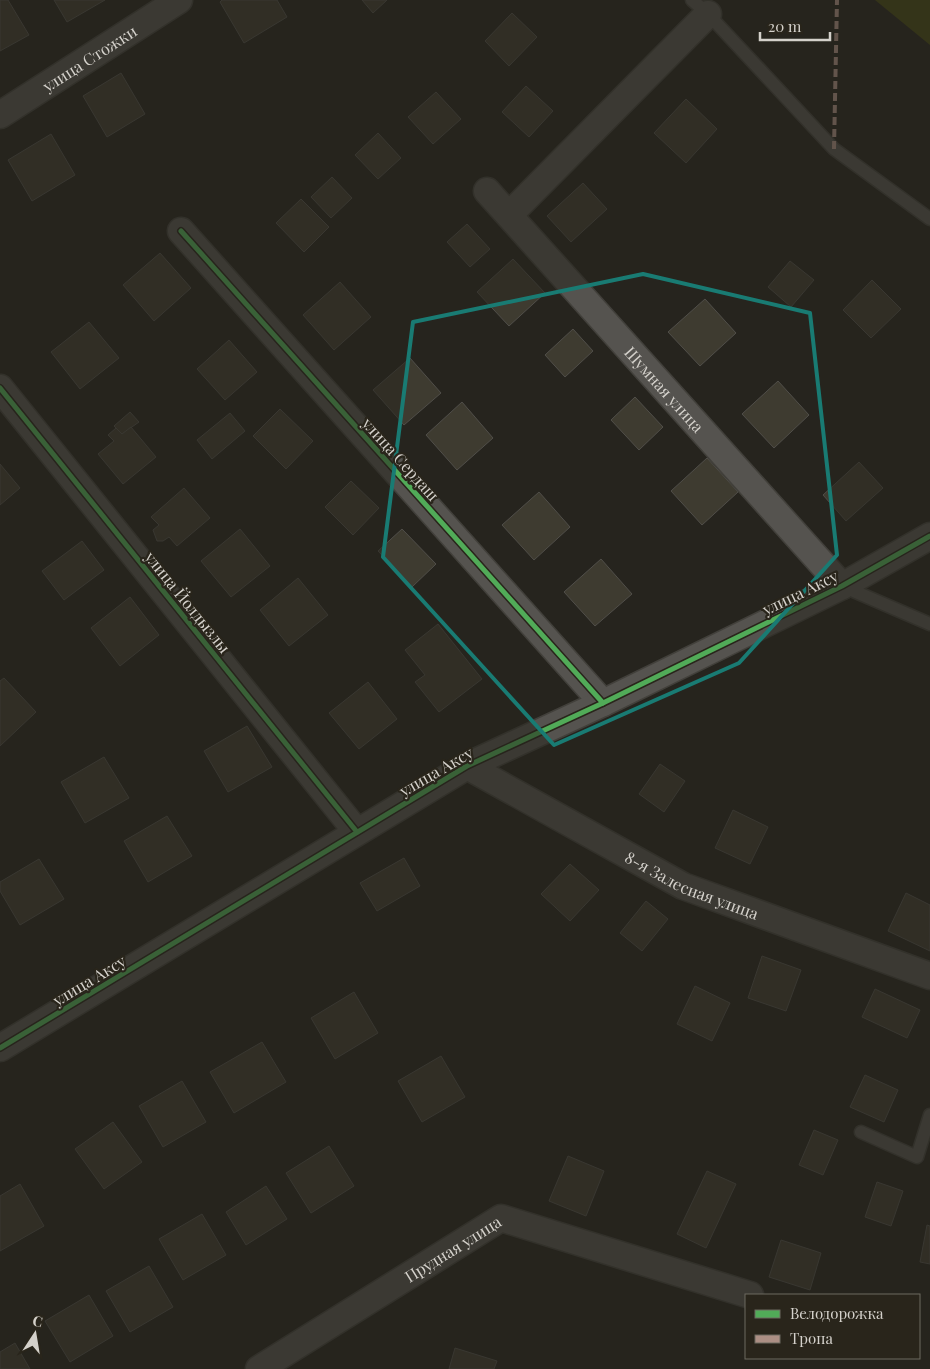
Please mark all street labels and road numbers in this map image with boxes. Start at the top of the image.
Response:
street label: улица Стожки [37,20,140,96]
street label: Шумная улица [621,341,709,436]
street label: улица Сердаш [357,412,444,505]
street label: улица Йолдызлы [140,546,235,657]
street label: улица Аксу [758,565,841,620]
street label: улица Аксу [394,741,477,801]
street label: 8-я Залесная улица [622,846,762,923]
street label: улица Аксу [48,950,130,1011]
street label: Прудная улица [400,1210,505,1286]

